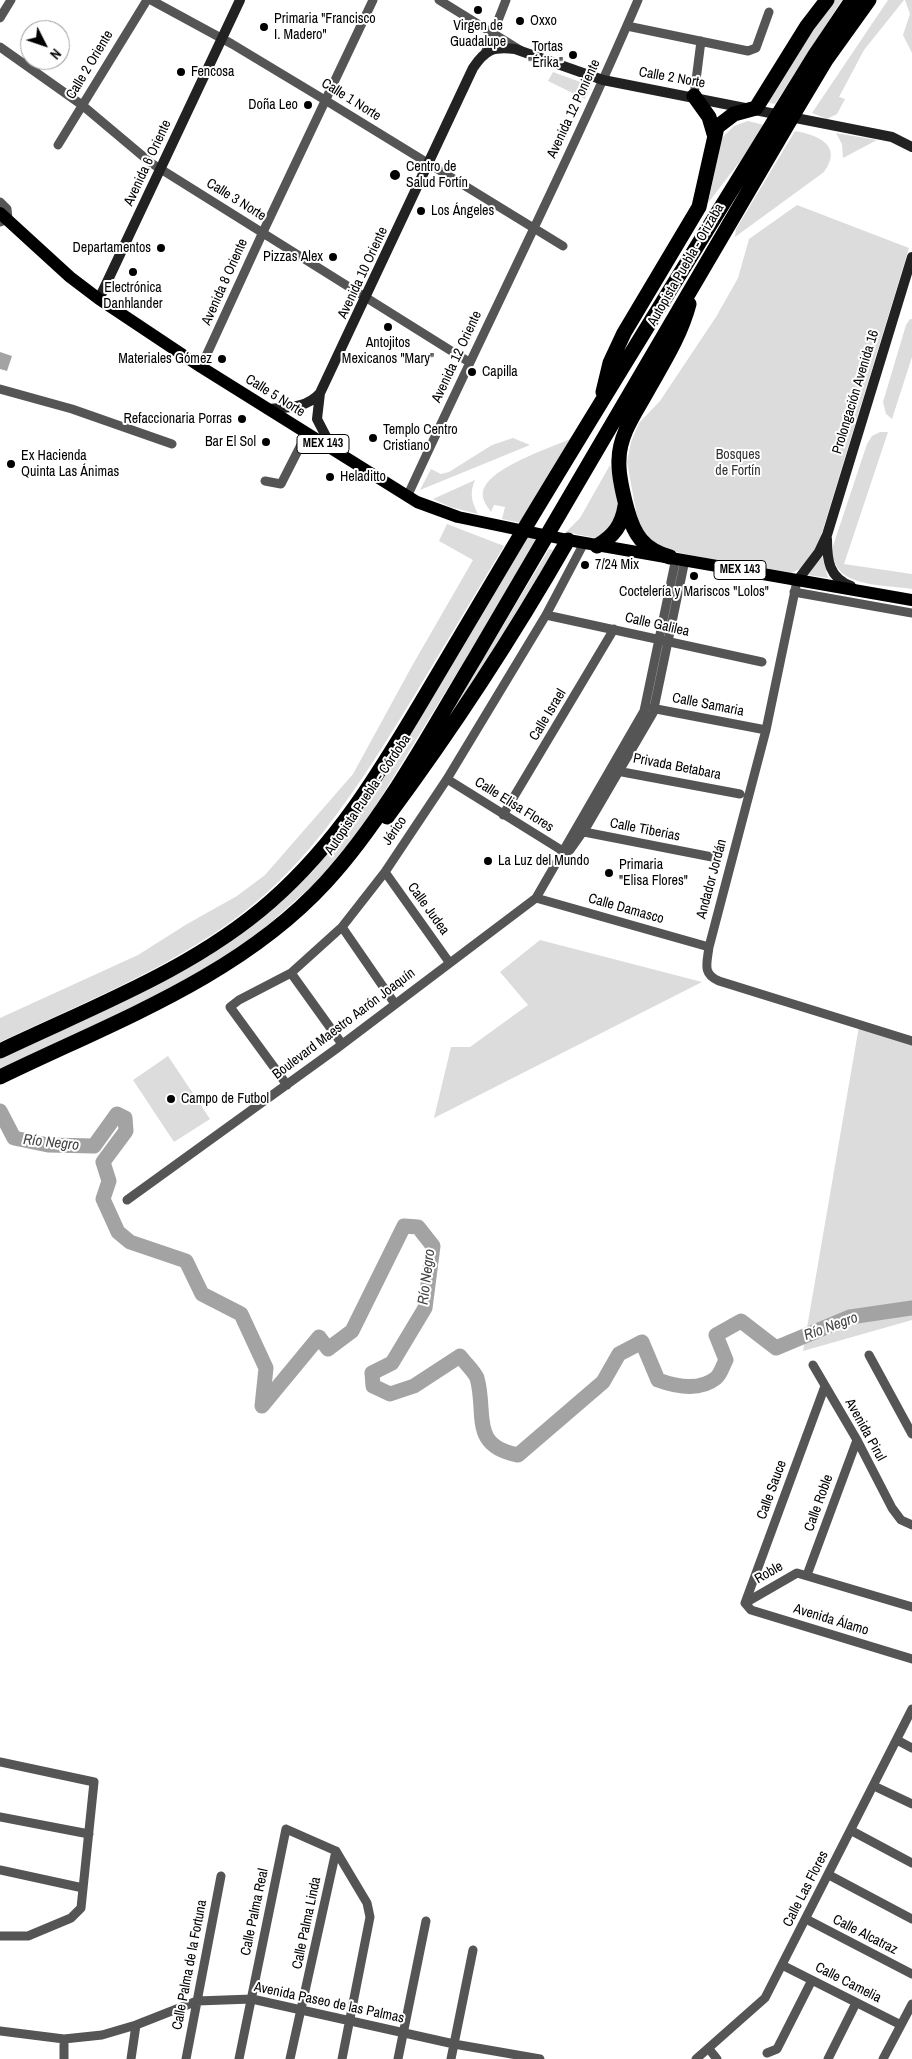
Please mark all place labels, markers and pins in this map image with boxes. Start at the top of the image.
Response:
marker: Virgen de Guadalupe [472,4,484,16]
place label: Primaria "Francisco I. Madero" [274,11,376,44]
place label: Oxxo [530,13,557,29]
marker: Oxxo [514,15,526,27]
place label: Virgen de Guadalupe [450,18,506,50]
marker: Primaria "Francisco I. Madero" [258,21,270,33]
place label: Tortas "Érika" [528,39,563,72]
marker: Tortas "Érika" [567,49,579,61]
place label: Fencosa [191,64,234,80]
marker: Fencosa [175,66,187,78]
place label: Doña Leo [248,97,298,113]
marker: Doña Leo [302,99,314,111]
place label: Centro de Salud Fortín [406,159,468,192]
marker: Centro de Salud Fortín [388,168,402,182]
place label: Los Ángeles [431,203,494,219]
marker: Los Ángeles [415,205,427,217]
place label: Departamentos [73,240,151,256]
marker: Departamentos [155,242,167,254]
place label: Pizzas Alex [263,249,323,265]
marker: Pizzas Alex [327,251,339,263]
marker: Electrónica Danhlander [127,266,139,278]
place label: Electrónica Danhlander [103,280,163,312]
marker: Antojitos Mexicanos "Mary" [382,321,394,333]
place label: Antojitos Mexicanos "Mary" [342,335,434,368]
place label: Materiales Gómez [118,351,212,367]
marker: Materiales Gómez [216,353,228,365]
place label: Capilla [482,364,518,380]
marker: Capilla [466,366,478,378]
place label: Refaccionaria Porras [124,411,232,427]
marker: Refaccionaria Porras [236,413,248,425]
place label: Templo Centro Cristiano [383,422,458,454]
marker: Templo Centro Cristiano [367,432,379,444]
place label: Bar El Sol [205,434,256,450]
marker: Bar El Sol [260,436,272,448]
place label: Ex Hacienda Quinta Las Ánimas [21,448,119,481]
marker: Ex Hacienda Quinta Las Ánimas [5,458,17,470]
place label: Heladitto [340,469,386,485]
marker: Heladitto [324,471,336,483]
place label: 7/24 Mix [595,557,639,573]
marker: 7/24 Mix [579,559,591,571]
marker: Coctelería y Mariscos "Lolos" [688,570,700,582]
place label: Coctelería y Mariscos "Lolos" [619,584,769,600]
place label: La Luz del Mundo [498,853,589,869]
marker: La Luz del Mundo [482,855,494,867]
place label: Primaria "Elisa Flores" [619,857,688,890]
marker: Primaria "Elisa Flores" [603,867,615,879]
place label: Campo de Futbol [181,1091,269,1107]
marker: Campo de Futbol [165,1093,177,1105]

